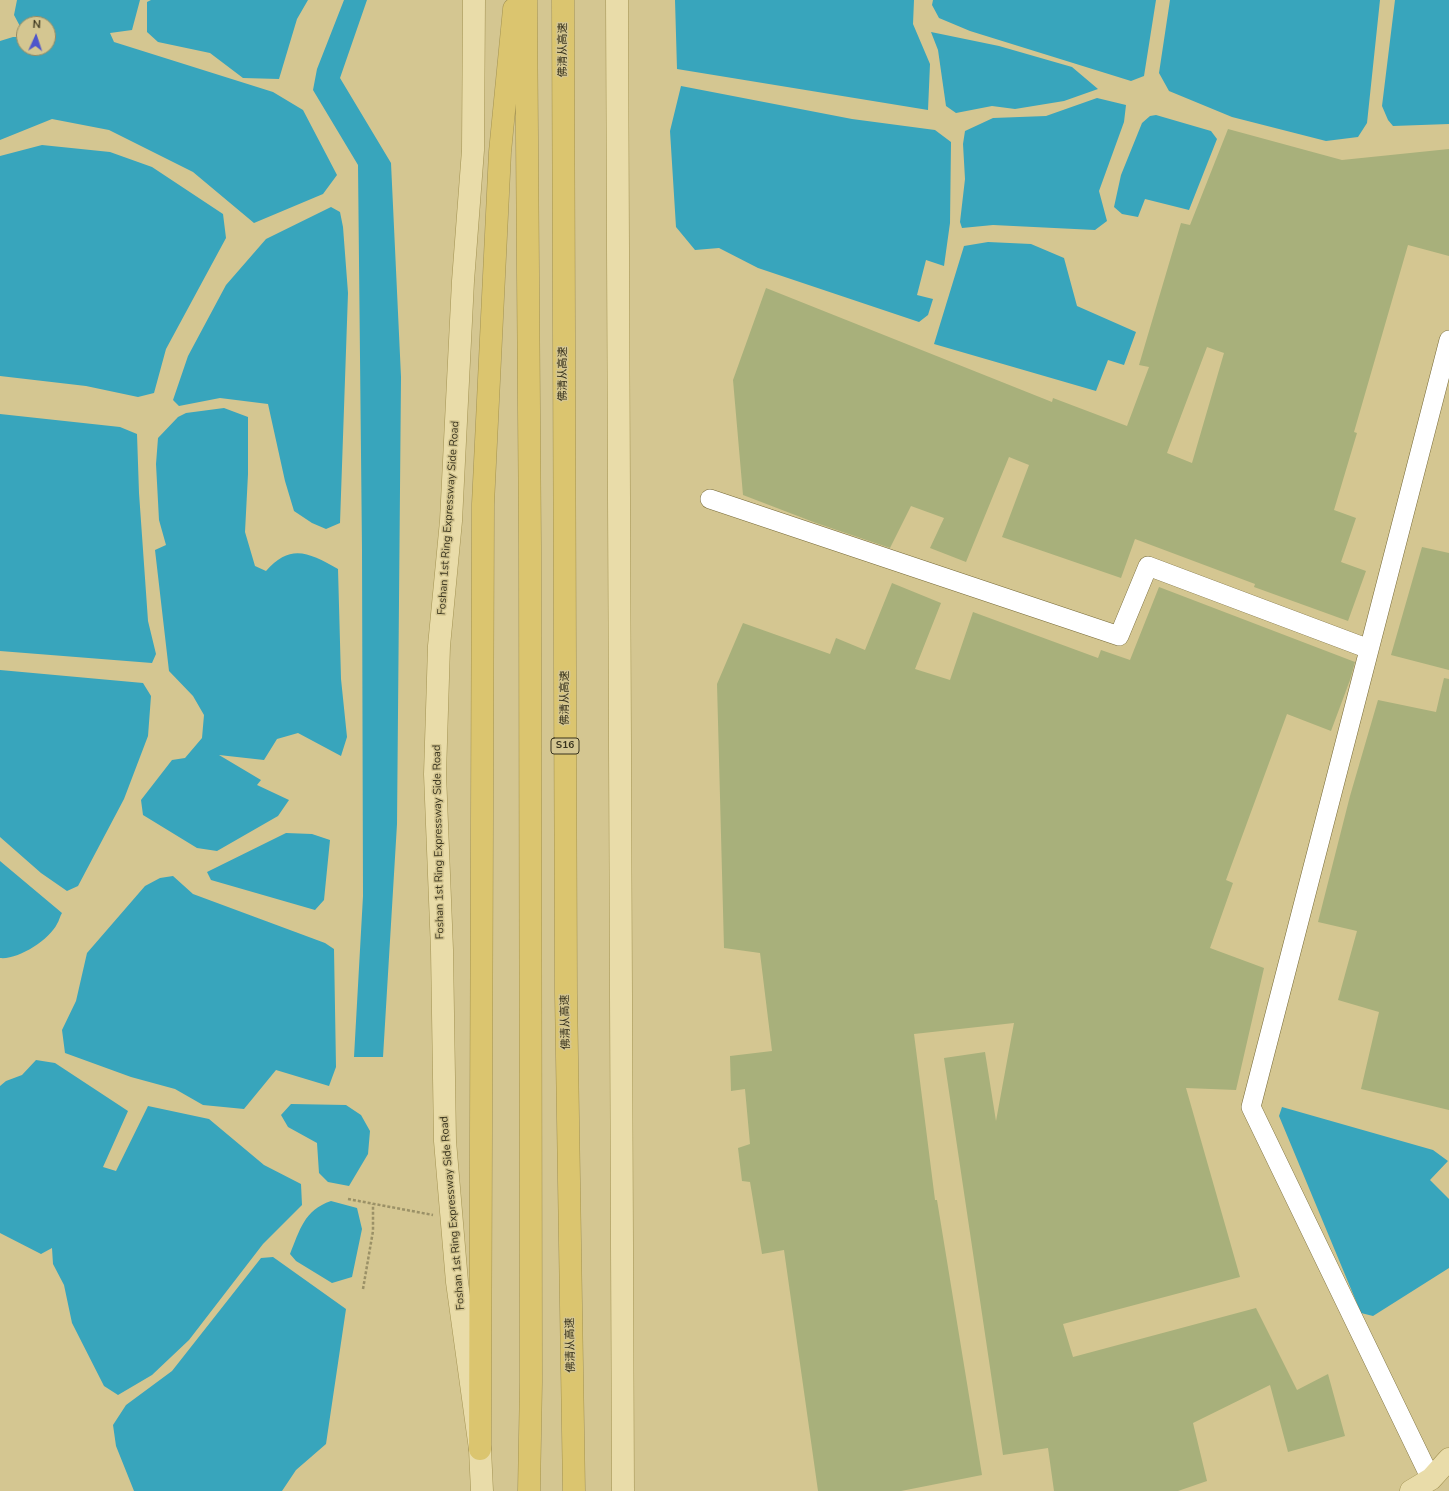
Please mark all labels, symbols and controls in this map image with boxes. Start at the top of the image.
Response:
north arrow [16,16,56,56]
text: N [32,17,41,32]
street label: 佛清从高速 [556,23,570,77]
street label: 佛清从高速 [556,347,570,401]
street label: Foshan 1st Ring Expressway Side Road [436,421,462,615]
street label: 佛清从高速 [558,671,572,725]
road number: S16 [551,738,579,754]
street label: Foshan 1st Ring Expressway Side Road [431,745,447,939]
street label: 佛清从高速 [559,994,573,1050]
street label: Foshan 1st Ring Expressway Side Road [438,1116,468,1310]
street label: 佛清从高速 [564,1317,578,1373]

